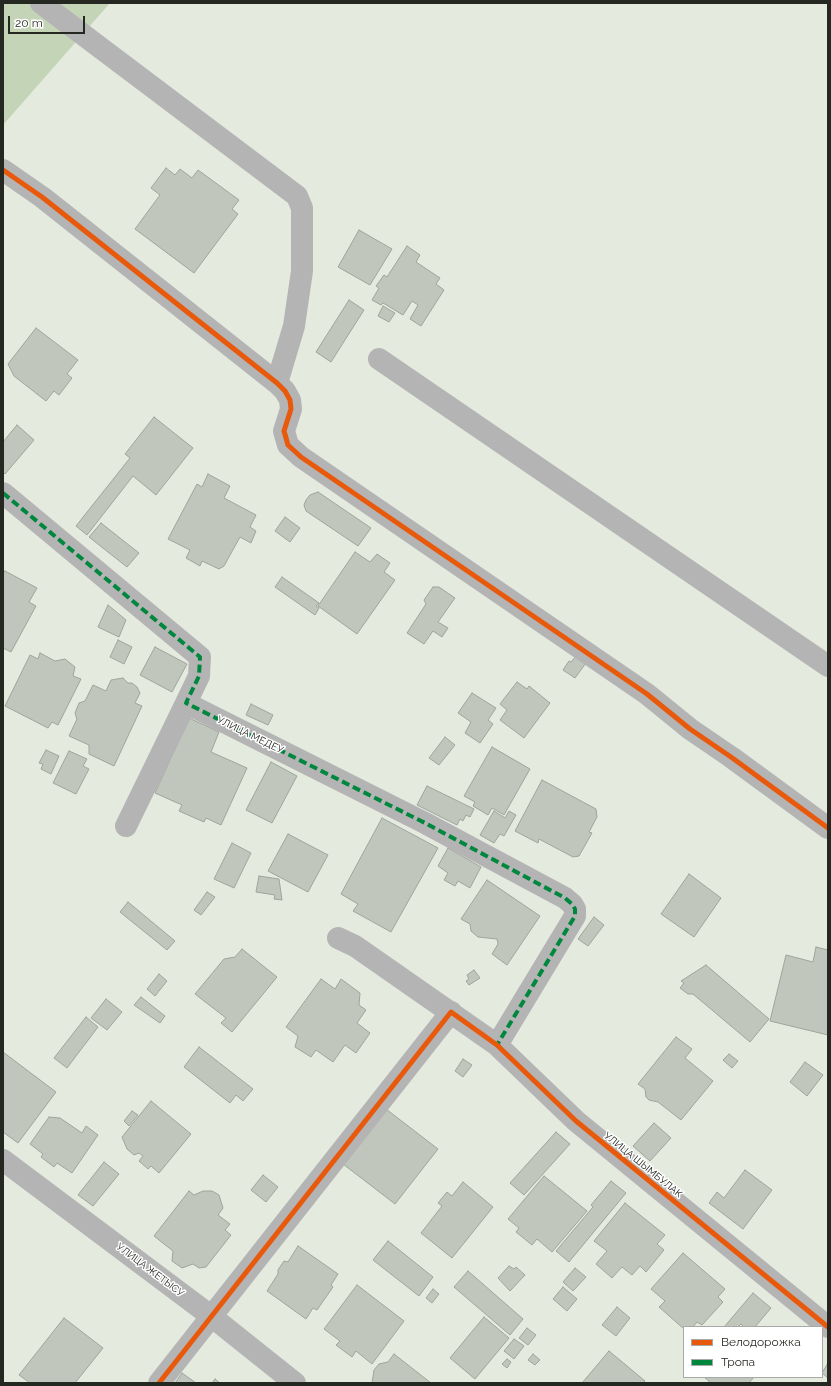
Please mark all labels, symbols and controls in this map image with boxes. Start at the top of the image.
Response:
scale bar [10,8,87,34]
text: 20 m [15,16,43,30]
street label: УЛИЦА МЕДЕУ [215,714,285,756]
street label: УЛИЦА ШЫМБУЛАК [601,1130,685,1200]
street label: УЛИЦА ЖЕТЫСУ [114,1241,186,1299]
legend [683,1326,823,1378]
text: Велодорожка [721,1335,801,1349]
text: Тропа [721,1355,755,1369]

